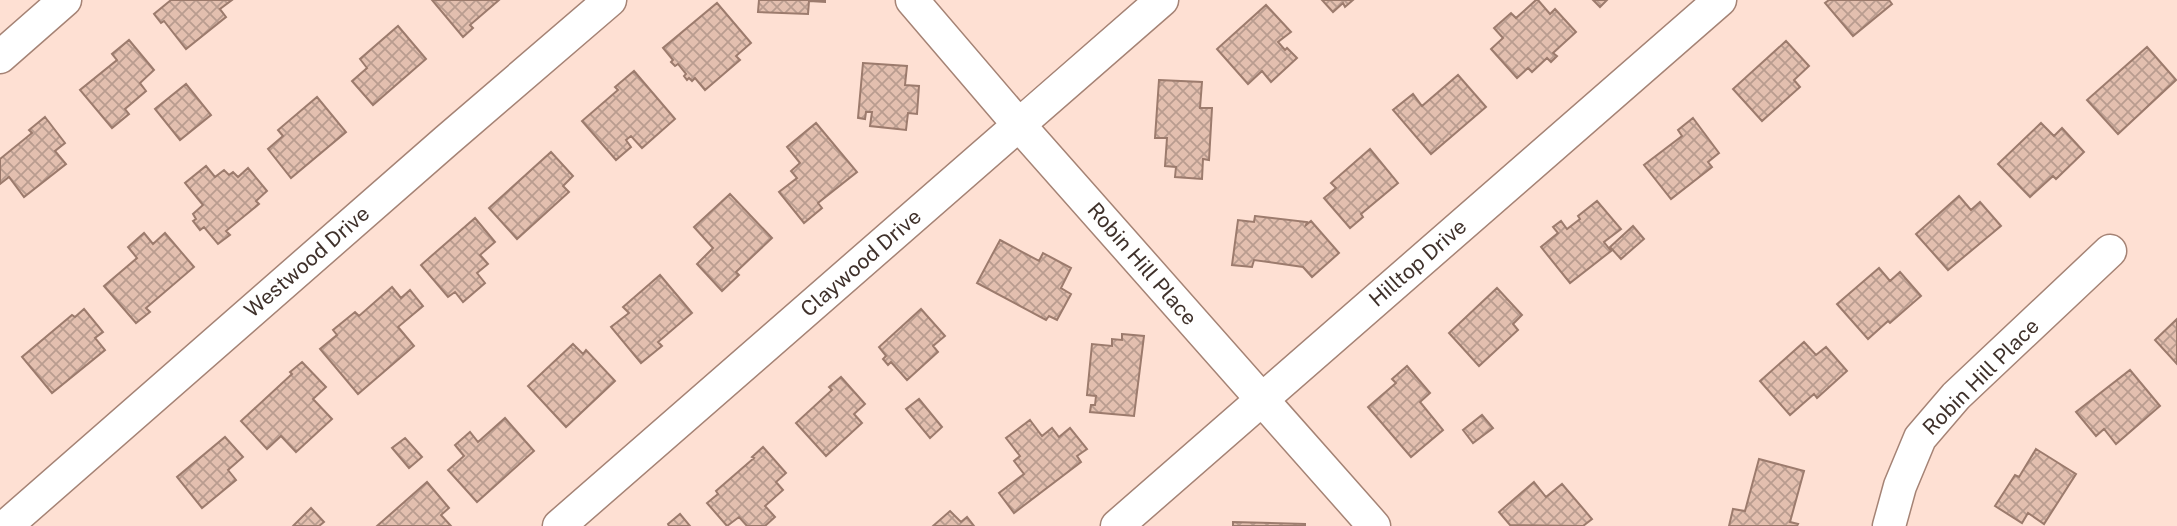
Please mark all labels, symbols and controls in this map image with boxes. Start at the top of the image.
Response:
street label: Robin Hill Place [1082,197,1202,330]
street label: Westwood Drive [239,201,374,323]
street label: Claywood Drive [795,204,926,322]
street label: Hilltop Drive [1364,214,1471,312]
street label: Robin Hill Place [1917,313,2044,440]

